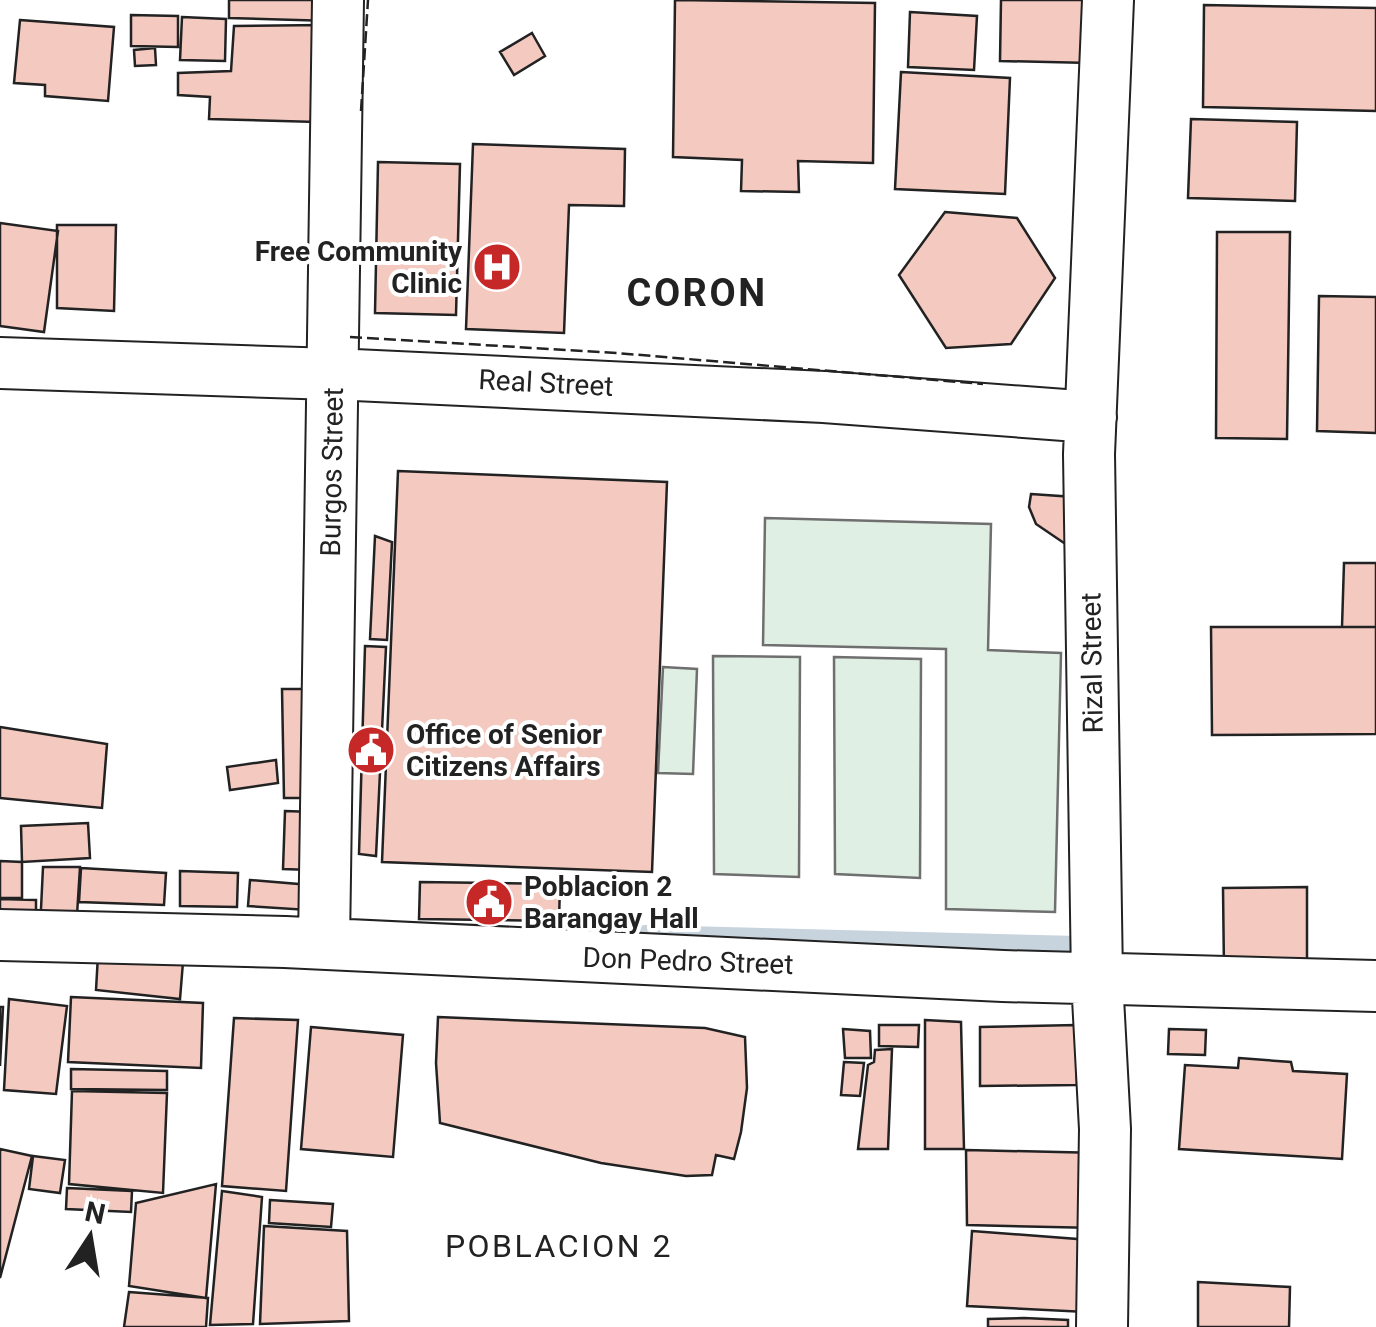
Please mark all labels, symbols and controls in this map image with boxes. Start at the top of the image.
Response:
place label: Free Community Clinic [255,235,463,300]
hospital icon: Free Community Clinic [471,241,523,293]
district label: CORON [627,271,767,315]
street label: Real Street [478,363,614,403]
street label: Burgos Street [314,387,350,557]
street label: Rizal Street [1074,592,1110,734]
place label: Office of Senior Citizens Affairs [406,718,602,783]
public building icon: Office of Senior Citizens Affairs [345,724,397,776]
place label: Poblacion 2 Barangay Hall [524,870,699,935]
public building icon: Poblacion 2 Barangay Hall [463,876,515,928]
street label: Don Pedro Street [582,941,794,981]
north arrow [40,1187,140,1287]
text: N [82,1195,108,1231]
district label: POBLACION 2 [445,1227,673,1265]

